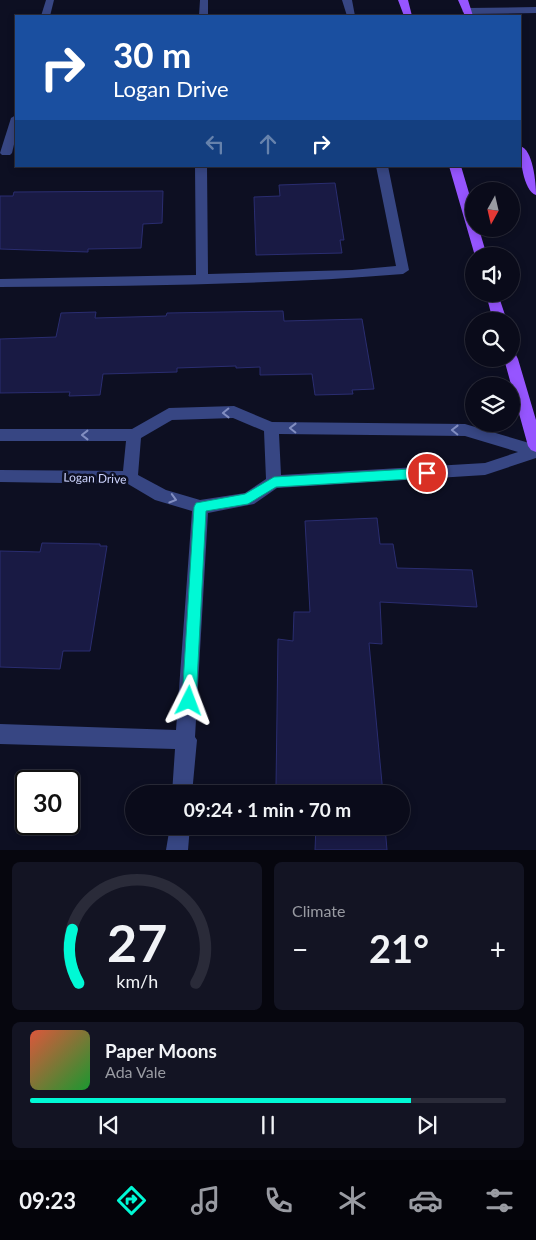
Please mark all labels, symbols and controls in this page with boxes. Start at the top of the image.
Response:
text: 30 m [113,33,191,75]
icon: right [30,35,95,100]
text: Logan Drive [113,75,229,102]
icon: left [201,130,229,158]
icon: ahead [254,130,282,158]
icon: right [307,130,335,158]
north arrow [465,182,520,238]
map controls [465,182,520,432]
button: sound [465,247,520,302]
button: search [465,312,520,367]
button: layers [465,377,520,432]
one-way arrow [221,407,229,418]
one-way arrow [288,423,296,433]
one-way arrow [451,425,458,435]
one-way arrow [81,430,89,440]
pin [406,452,448,494]
icon: arrive [413,459,441,487]
street label: Logan Drive [63,469,127,487]
one-way arrow [169,493,177,503]
position arrow [162,674,214,726]
speed limit sign: 30 [15,770,80,835]
text: 09:24 · 1 min · 70 m [184,798,351,821]
text: Climate [292,901,345,920]
text: 27 [107,911,167,973]
text: 21° [369,925,429,971]
text: − [292,932,308,966]
text: + [490,932,506,966]
text: km/h [116,970,158,992]
text: Paper Moons [105,1039,217,1062]
text: Ada Vale [105,1062,166,1081]
icon: previous [95,1111,123,1139]
icon: pause [254,1111,282,1139]
icon: next [413,1111,441,1139]
icon: directions [114,1183,149,1218]
icon: music [188,1183,223,1218]
icon: phone [261,1183,296,1218]
icon: climate [335,1183,370,1218]
icon: car [408,1183,443,1218]
icon: filters [482,1183,517,1218]
text: 09:23 [19,1187,76,1214]

